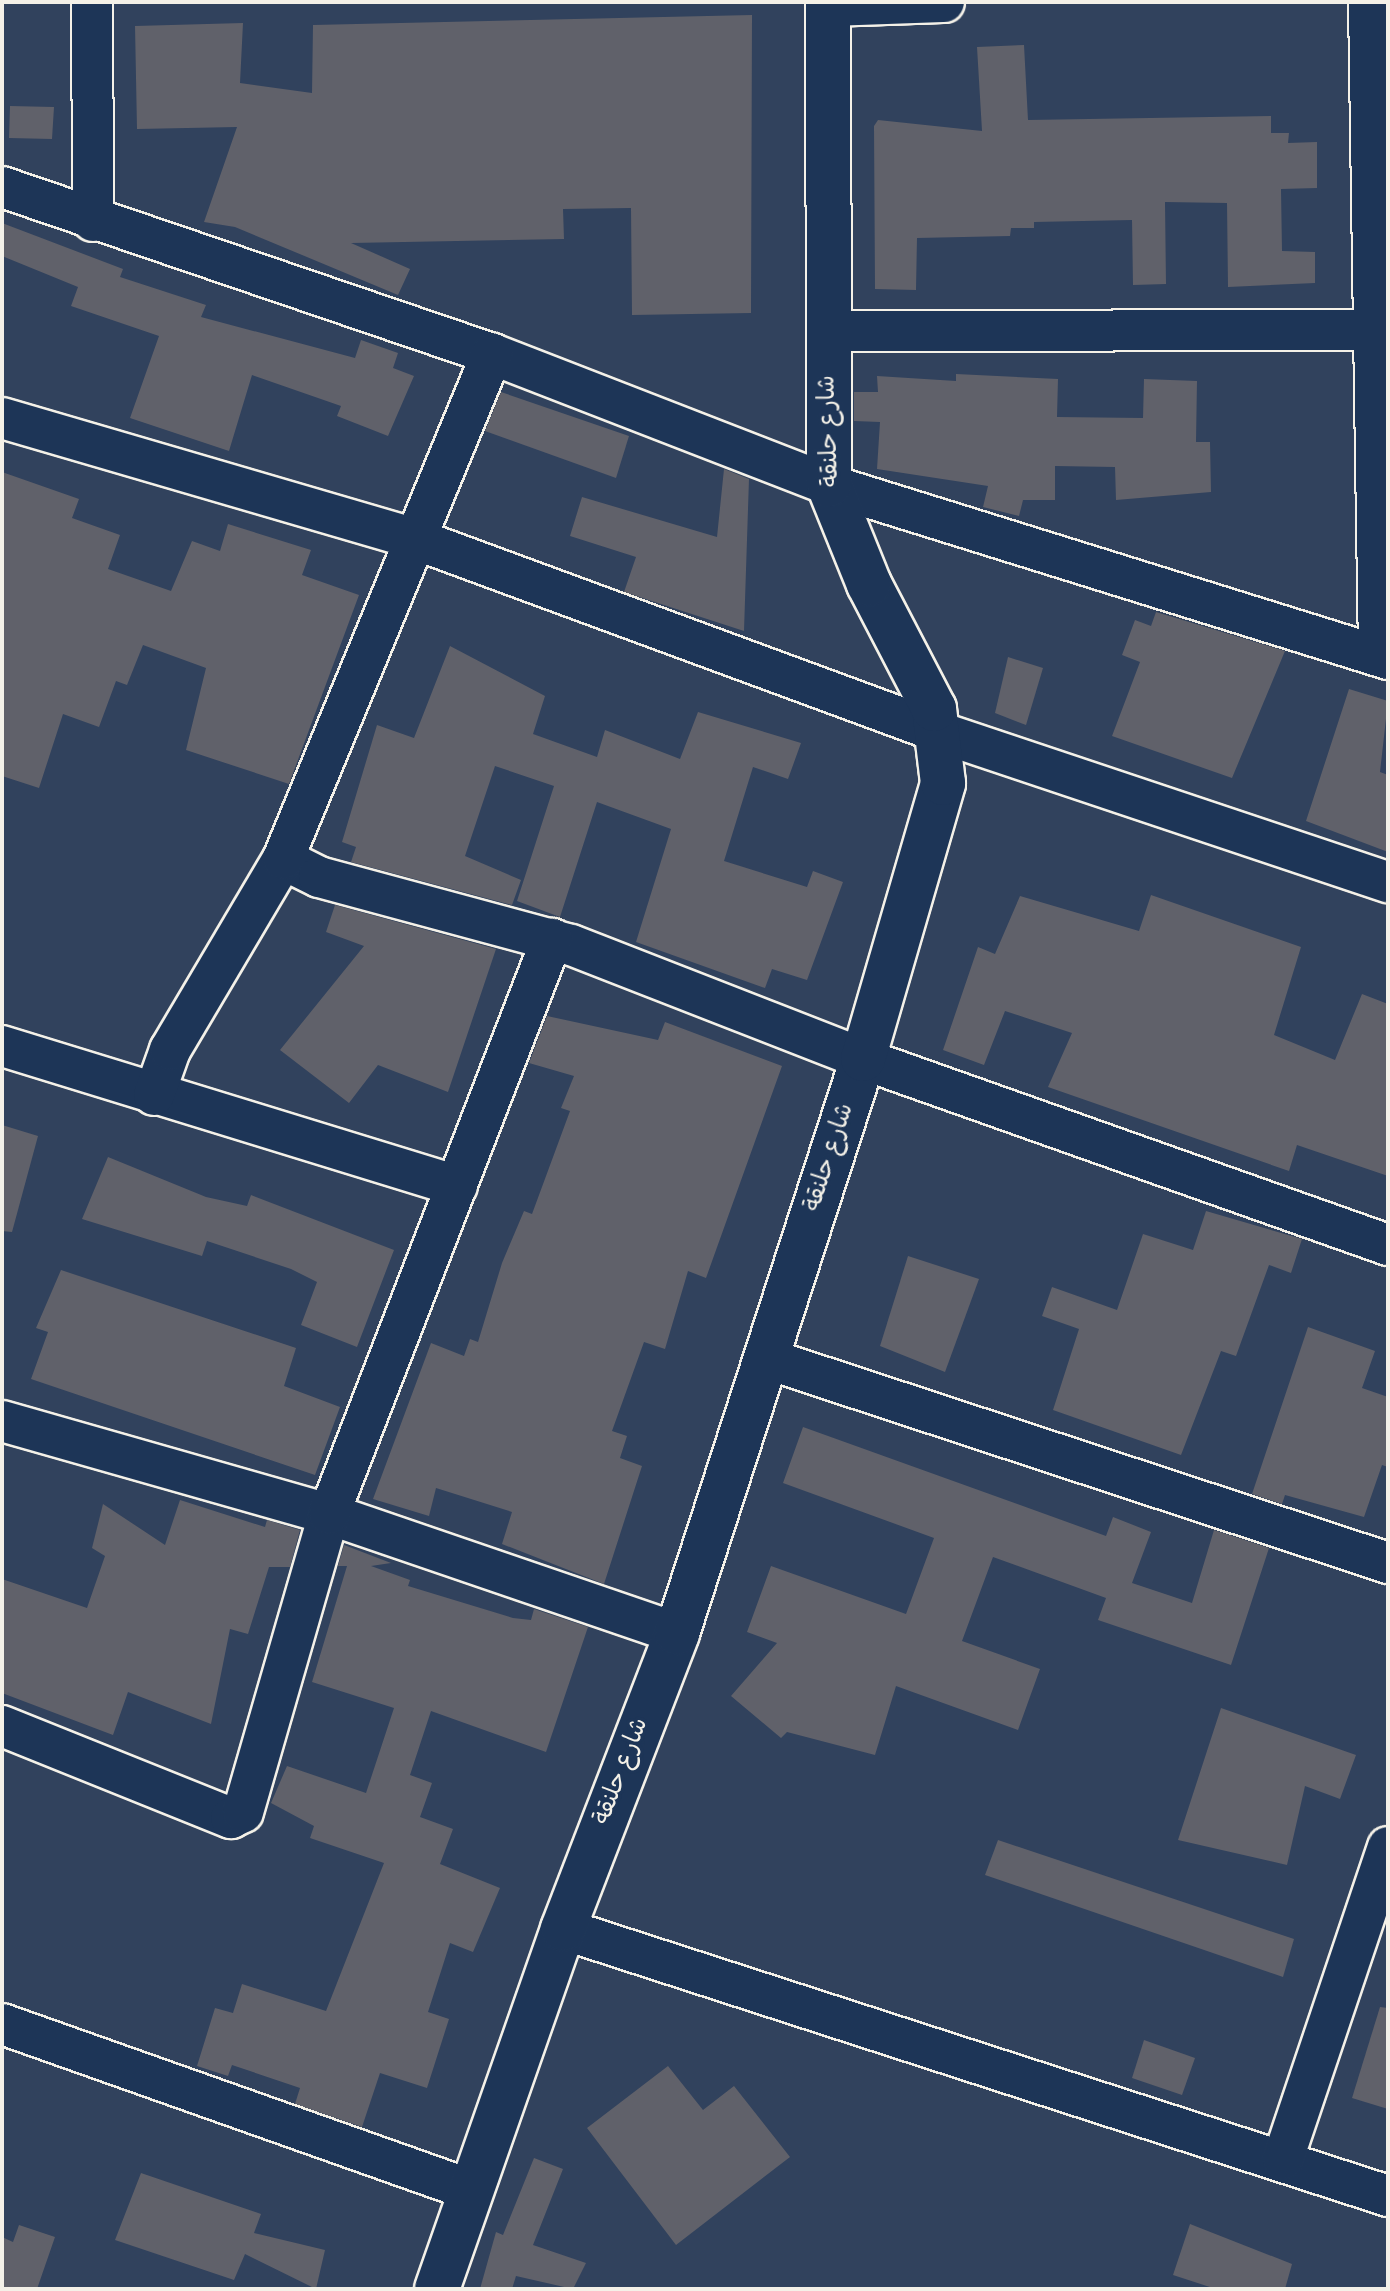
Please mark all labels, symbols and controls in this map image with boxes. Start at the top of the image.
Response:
street label: شارع حلنقة [815,375,847,487]
street label: شارع حلنقة [800,1100,862,1216]
street label: شارع حلنقة [590,1715,656,1829]

